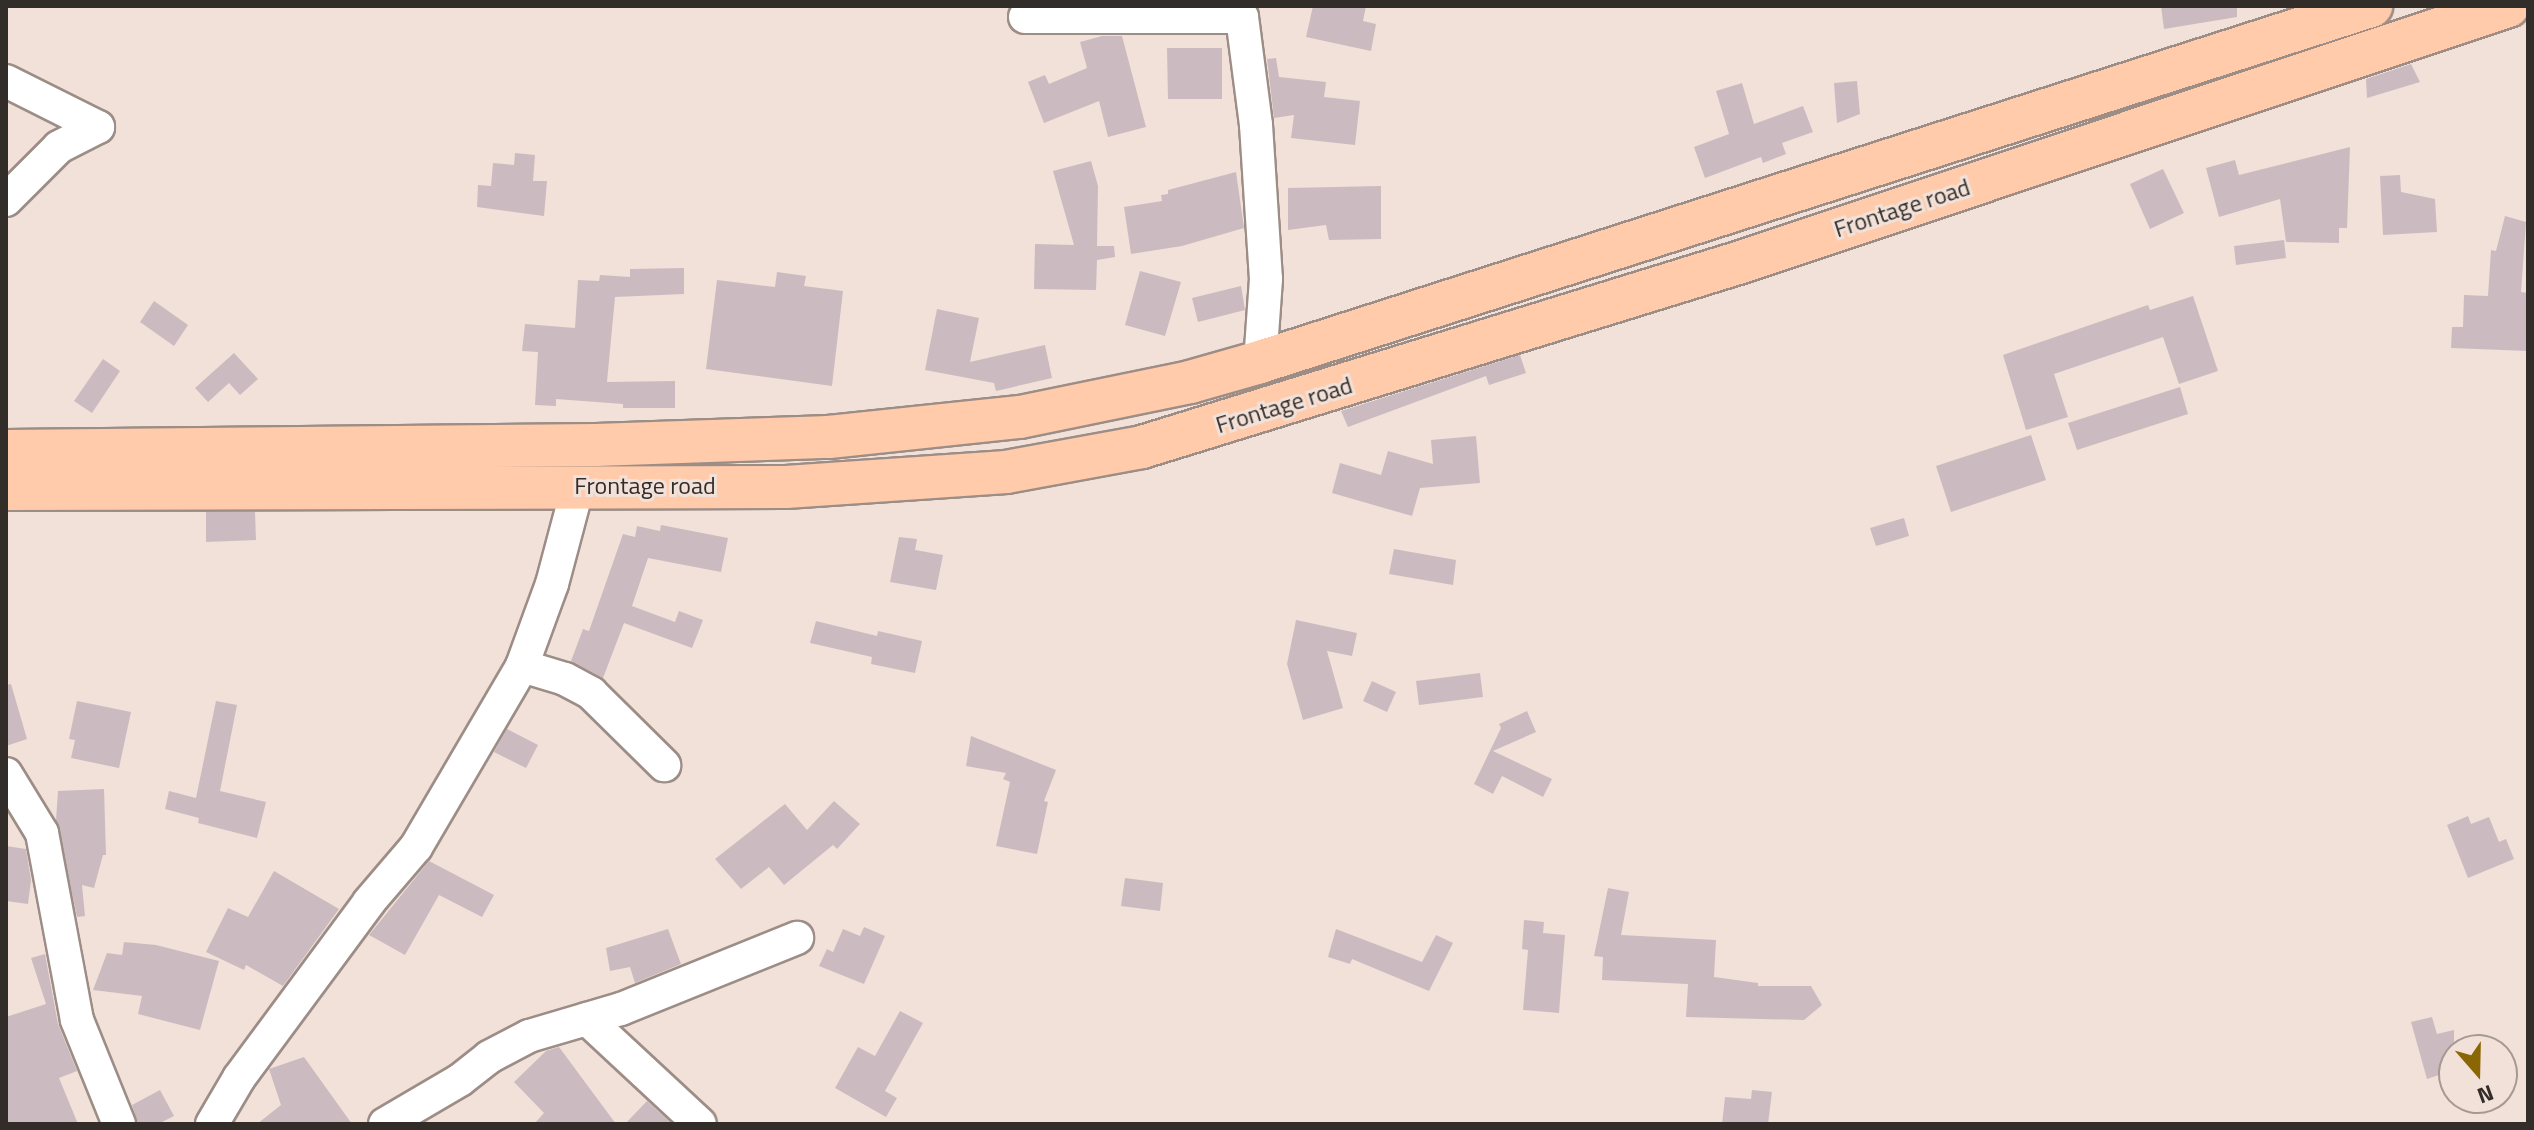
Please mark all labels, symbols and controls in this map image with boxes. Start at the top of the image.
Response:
street label: Frontage road [1830,172,1974,244]
street label: Frontage road [1212,371,1356,439]
street label: Frontage road [574,472,716,500]
north arrow [2438,1034,2518,1114]
text: N [2473,1076,2499,1113]

